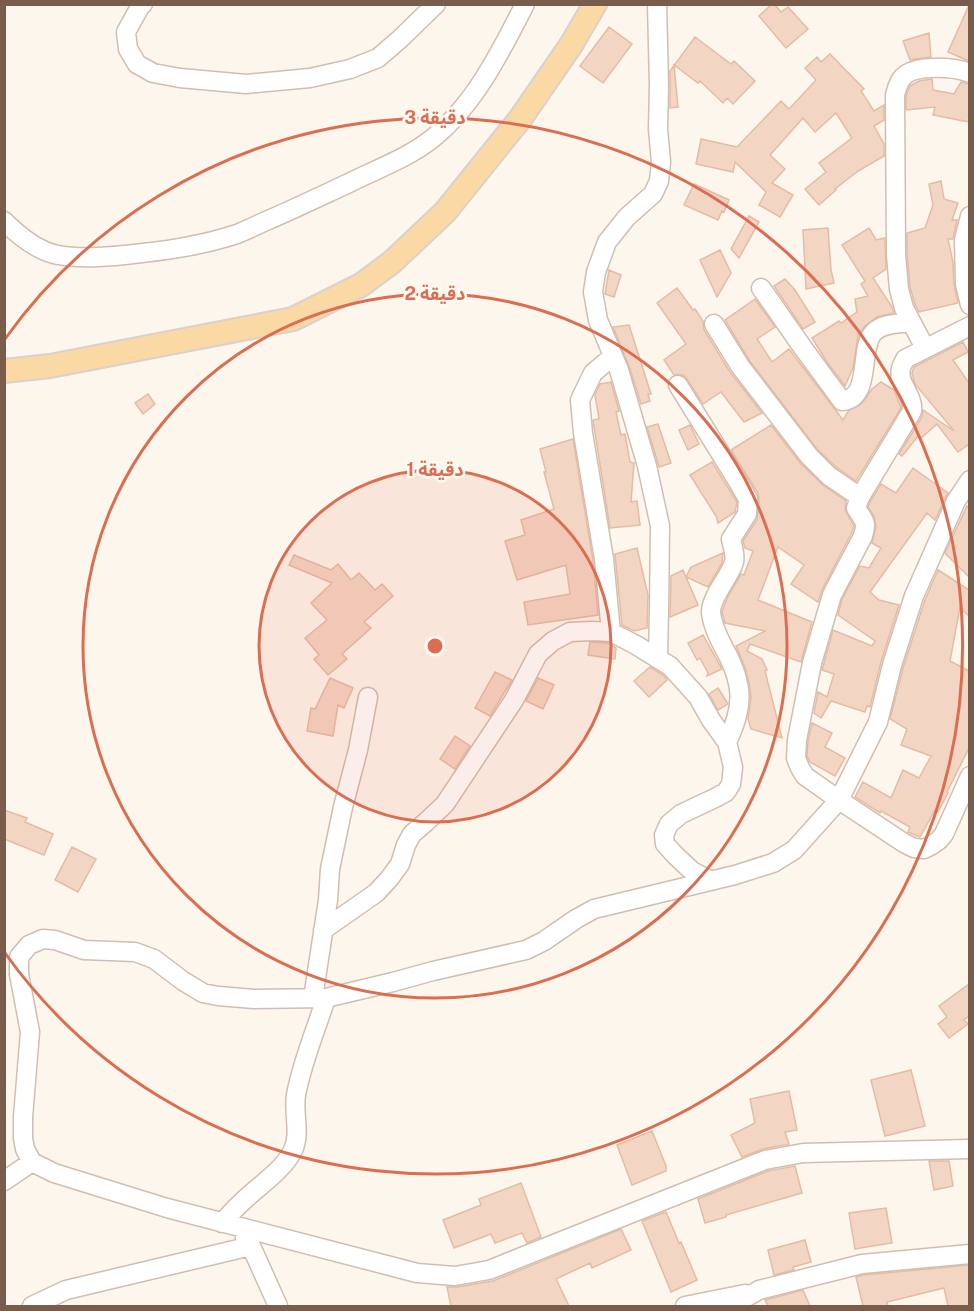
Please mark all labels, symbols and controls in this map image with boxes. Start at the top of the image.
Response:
text: 3 دقيقة [404,107,466,128]
text: 2 دقيقة [405,283,465,304]
text: 1 دقيقة [406,459,464,480]
centre of rings [425,636,445,656]

